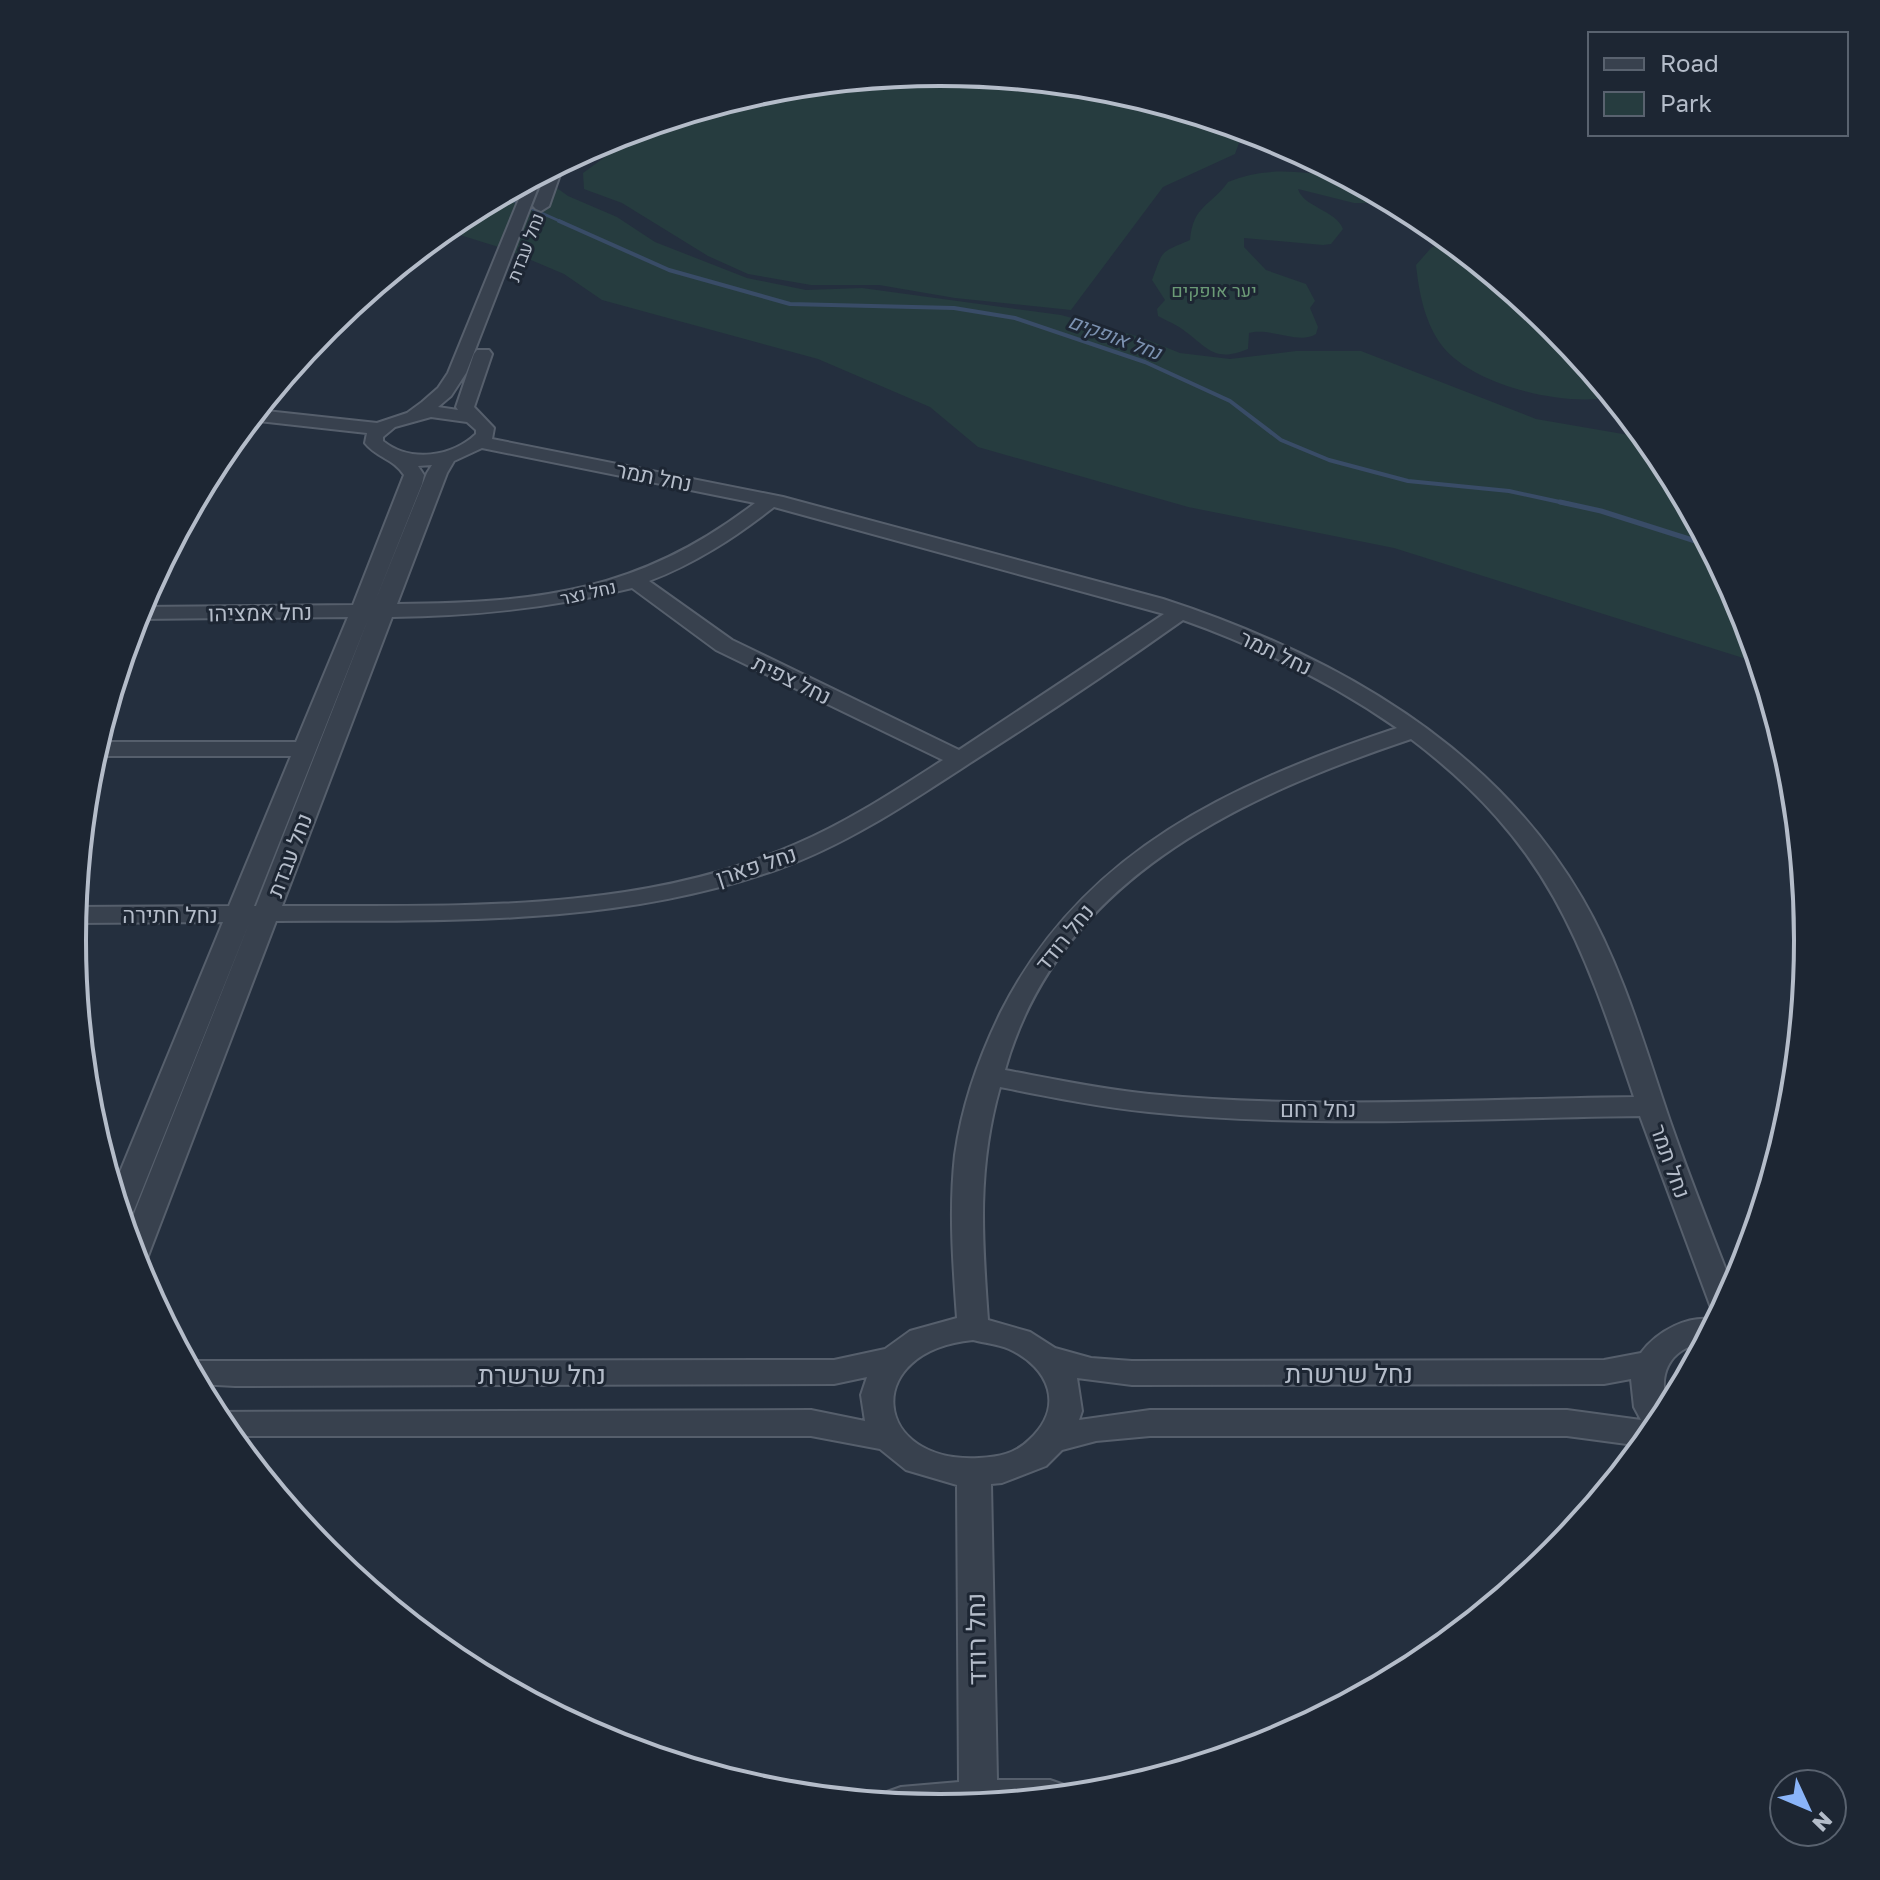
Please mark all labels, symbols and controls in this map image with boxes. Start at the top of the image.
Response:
legend [1588,32,1848,136]
text: Road [1660,48,1719,77]
text: Park [1660,88,1712,117]
street label: נחל עבדת [502,210,548,284]
park label: יער אופקים [1171,279,1257,301]
water label: נחל אופקים [1065,308,1166,365]
street label: נחל תמר [614,455,694,497]
street label: נחל נצר [558,575,618,609]
street label: נחל אמציהו [208,598,312,626]
street label: נחל תמר [1236,624,1316,680]
street label: נחל צפית [748,648,836,710]
street label: נחל עבדת [261,809,317,901]
street label: נחל פארן [712,839,800,891]
street label: נחל רודד [1029,898,1099,976]
street label: נחל חתירה [122,901,218,928]
street label: נחל רחם [1280,1095,1356,1122]
street label: נחל תמר [1645,1120,1697,1202]
street label: נחל שרשרת [1285,1358,1413,1389]
street label: נחל שרשרת [478,1359,606,1390]
street label: נחל רודד [960,1592,992,1686]
north arrow [1768,1768,1848,1848]
text: N [1807,1807,1838,1838]

